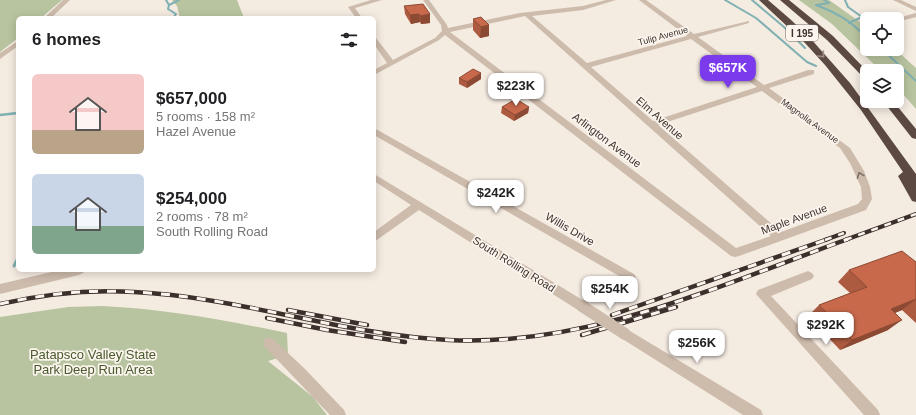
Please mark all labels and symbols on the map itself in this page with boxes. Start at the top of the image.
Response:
street label: Tulip Avenue [637,24,689,48]
road number: I 195 [786,25,818,41]
one-way arrow [817,50,825,58]
pin: $657K [700,55,756,89]
pin: $223K [488,73,544,107]
street label: Elm Avenue [634,94,686,142]
street label: Magnolia Avenue [779,97,841,145]
street label: Arlington Avenue [570,110,644,170]
one-way arrow [857,172,865,179]
pin: $242K [468,180,524,214]
street label: Maple Avenue [759,201,829,237]
street label: Willis Drive [543,210,597,248]
street label: South Rolling Road [471,234,557,294]
pin: $254K [582,276,638,310]
pin: $292K [798,312,854,346]
pin: $256K [669,330,725,364]
park label: Patapsco Valley State Park Deep Run Area [30,347,156,377]

